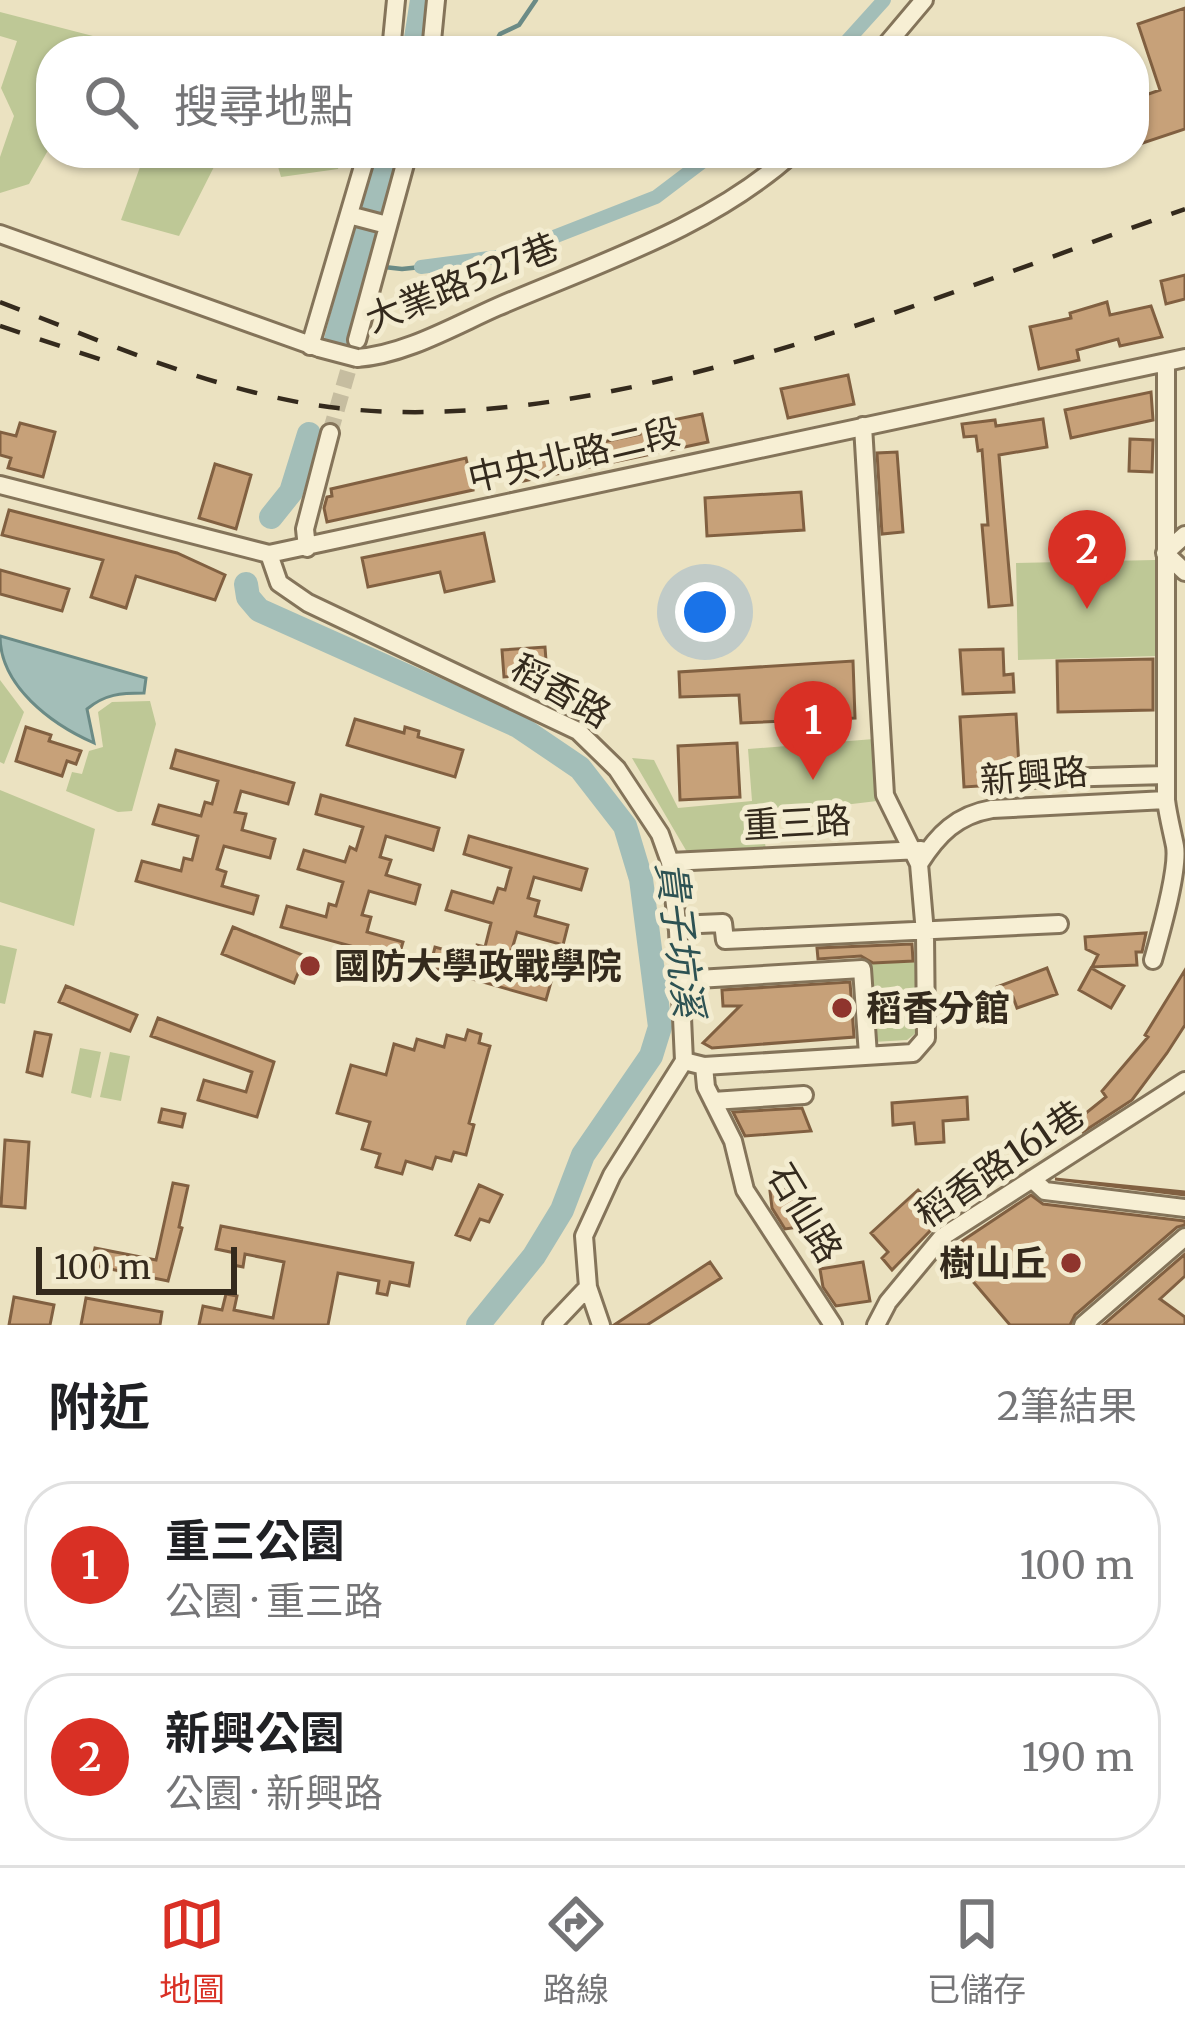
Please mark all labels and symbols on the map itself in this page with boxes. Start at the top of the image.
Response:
street label: 大業路527巷 [359,224,565,342]
street label: 中央北路二段 [464,409,684,501]
pin: 2 [1048,510,1126,609]
your location [675,582,735,642]
street label: 稻香路 [503,645,619,737]
pin: 1 [774,681,852,780]
street label: 新興路 [978,749,1090,803]
street label: 重三路 [742,798,852,848]
water label: 貴子坑溪 [646,859,714,1024]
place label: 國防大學政戰學院 [334,944,622,989]
marker: 國防大學政戰學院 [297,953,323,979]
place label: 稻香分館 [866,986,1010,1031]
marker: 稻香分館 [829,995,855,1021]
street label: 稻香路161巷 [907,1091,1093,1237]
street label: 石仙路 [758,1155,852,1271]
scale bar [36,1241,237,1294]
place label: 樹山丘 [939,1241,1047,1286]
marker: 樹山丘 [1058,1250,1084,1276]

